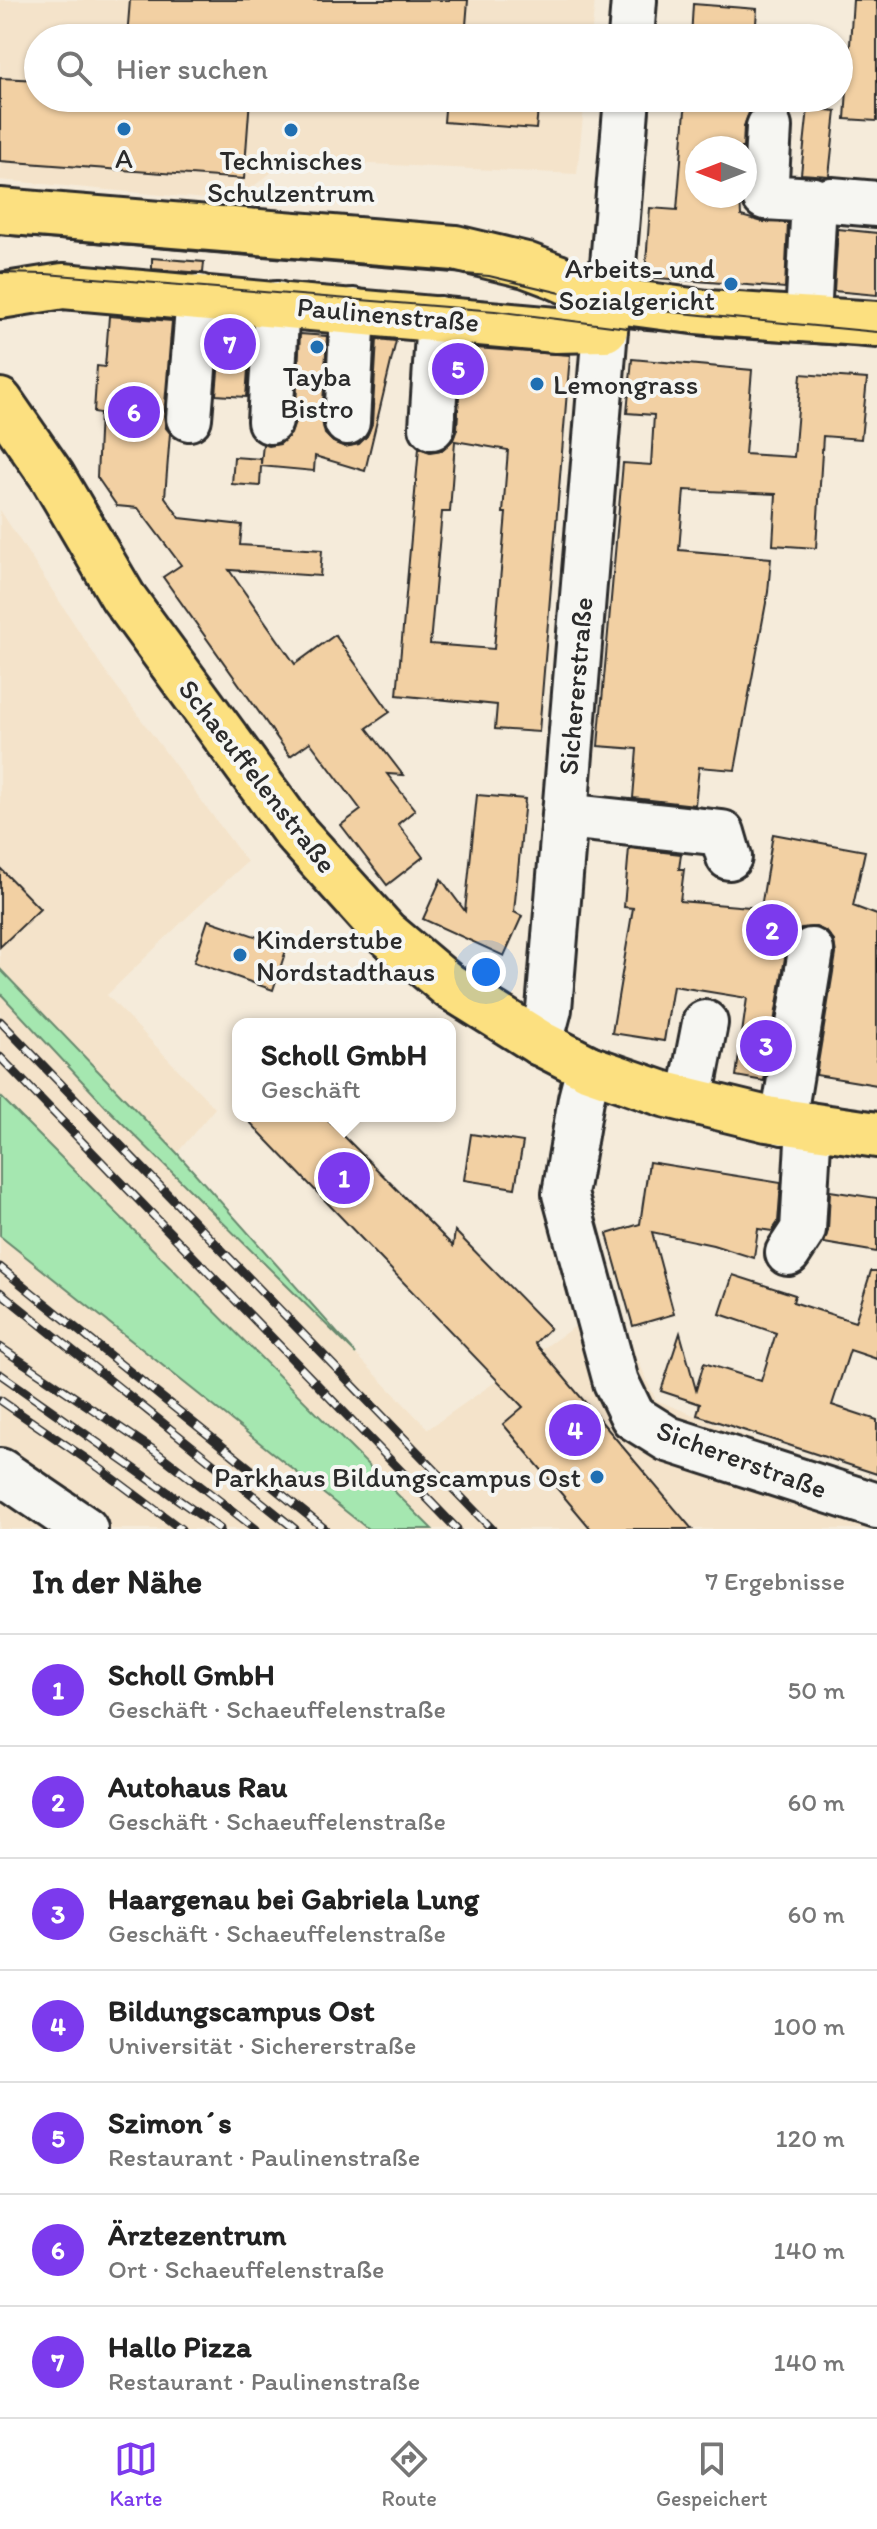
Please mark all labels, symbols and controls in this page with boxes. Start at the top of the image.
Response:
search box [24,24,853,112]
icon: search [52,46,96,90]
text: Hier suchen [116,50,268,87]
marker: A [115,120,133,138]
marker: Technisches Schulzentrum [282,121,300,139]
north arrow [685,136,757,208]
place label: A [115,141,133,175]
place label: Technisches Schulzentrum [207,143,375,209]
place label: Arbeits- und Sozialgericht [558,251,715,317]
marker: Arbeits- und Sozialgericht [722,275,740,293]
street label: Paulinenstraße [296,289,480,339]
pin: 7 [204,314,256,374]
marker: Tayba Bistro [308,338,326,356]
pin: 5 [432,339,484,399]
place label: Tayba Bistro [280,359,354,425]
place label: Lemongrass [553,367,698,401]
marker: Lemongrass [528,375,546,393]
pin: 6 [108,382,160,442]
street label: Sichererstraße [550,596,600,776]
street label: Schaeuffelenstraße [172,672,344,880]
pin: 2 [746,900,798,960]
place label: Kinderstube Nordstadthaus [256,922,435,988]
marker: Kinderstube Nordstadthaus [231,946,249,964]
your location [466,952,506,992]
pin: 3 [740,1016,792,1076]
popup [232,1018,456,1122]
text: Scholl GmbH [261,1036,427,1073]
text: Geschäft [261,1073,361,1105]
pin: 1 [318,1148,370,1208]
pin: 4 [549,1400,601,1460]
street label: Sichererstraße [652,1412,832,1506]
place label: Parkhaus Bildungscampus Ost [214,1460,581,1494]
marker: Parkhaus Bildungscampus Ost [588,1468,606,1486]
text: In der Nähe [32,1561,202,1602]
text: 7 Ergebnisse [705,1565,845,1597]
text: Scholl GmbH [108,1656,275,1693]
text: 1 [52,1674,64,1706]
text: 50 m [788,1674,845,1706]
text: Geschäft · Schaeuffelenstraße [108,1693,446,1725]
text: Autohaus Rau [108,1768,287,1805]
text: 2 [51,1786,65,1818]
text: 60 m [788,1786,845,1818]
text: Geschäft · Schaeuffelenstraße [108,1805,446,1837]
text: Haargenau bei Gabriela Lung [108,1880,479,1917]
text: 3 [51,1898,65,1930]
text: 60 m [788,1898,845,1930]
text: Geschäft · Schaeuffelenstraße [108,1917,446,1949]
text: Bildungscampus Ost [108,1992,375,2029]
text: 4 [50,2010,66,2042]
text: 100 m [773,2010,845,2042]
text: Universität · Sichererstraße [108,2029,416,2061]
text: Szimon´s [108,2104,232,2141]
text: 5 [51,2122,65,2154]
text: 120 m [776,2122,845,2154]
text: Restaurant · Paulinenstraße [108,2141,420,2173]
text: Ärztezentrum [108,2216,286,2253]
text: 6 [51,2234,65,2266]
text: 140 m [774,2234,845,2266]
text: Ort · Schaeuffelenstraße [108,2253,385,2285]
text: Hallo Pizza [108,2328,252,2365]
text: 7 [52,2346,64,2378]
text: 140 m [774,2346,845,2378]
text: Restaurant · Paulinenstraße [108,2365,420,2397]
tab: Karte [110,2437,162,2512]
tab: Route [382,2437,437,2512]
tab: Gespeichert [656,2437,767,2512]

